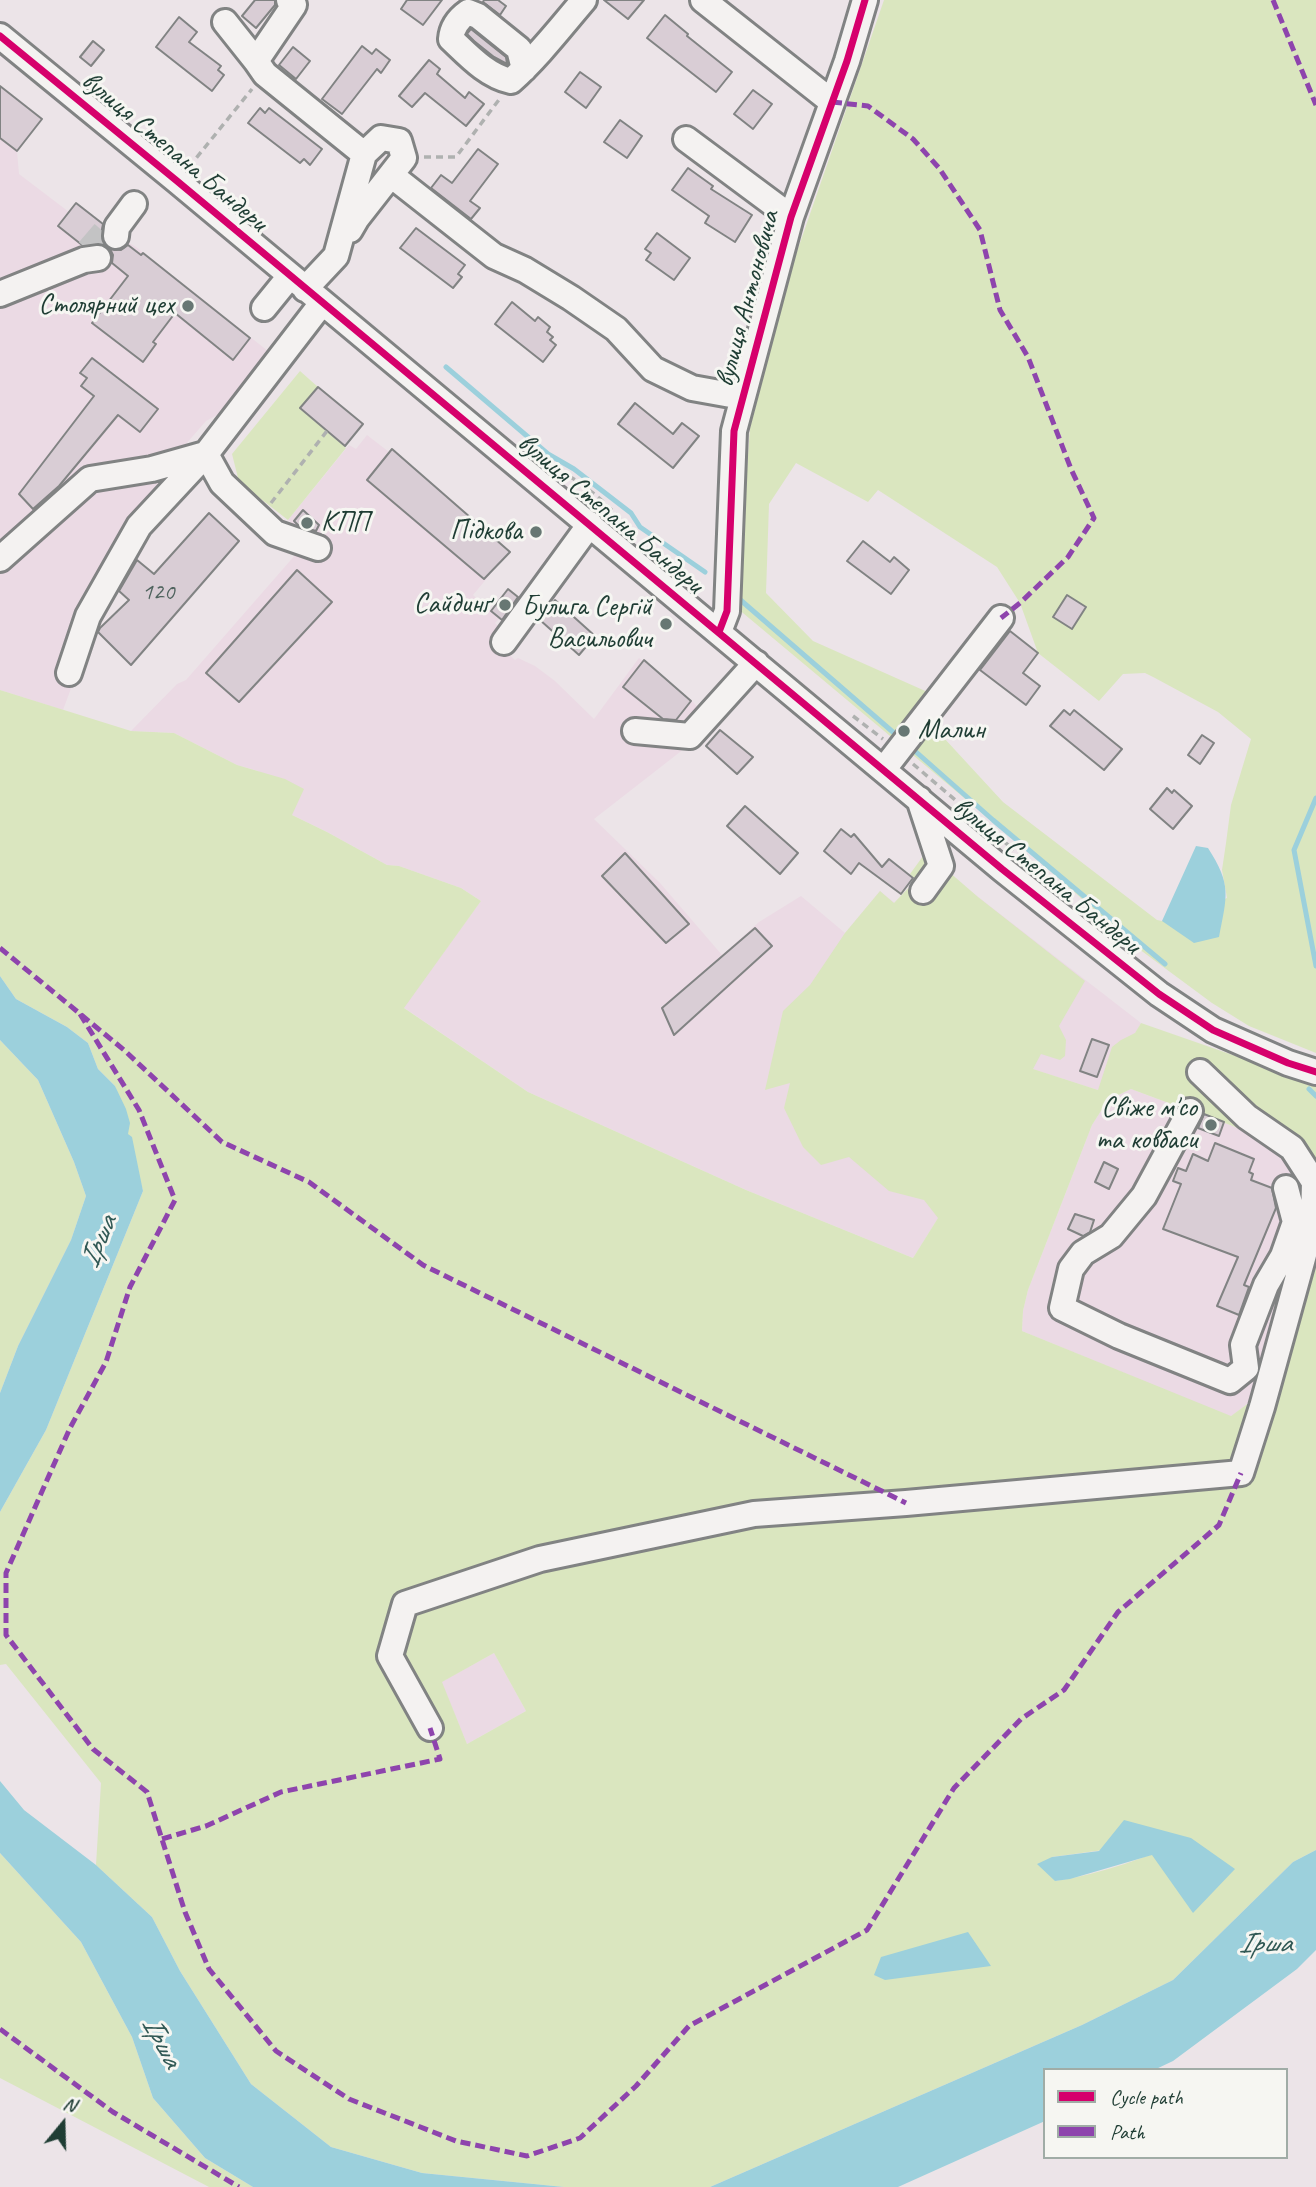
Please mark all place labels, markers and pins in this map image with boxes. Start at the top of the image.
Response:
place label: Столярний цех [39,289,174,323]
marker: Столярний цех [180,298,196,314]
place label: КПП [321,506,369,540]
marker: КПП [299,515,315,531]
place label: Підкова [450,515,522,549]
marker: Підкова [528,524,544,540]
place label: Сайдинґ [414,588,491,622]
place label: Булига Сергій Васильович [522,591,652,657]
marker: Сайдинґ [497,597,513,613]
marker: Булига Сергій Васильович [658,616,674,632]
place label: Малин [918,714,985,748]
marker: Малин [896,723,912,739]
place label: Свіже м'со та ковбаси [1096,1092,1197,1158]
marker: Свіже м'со та ковбаси [1203,1117,1219,1133]

